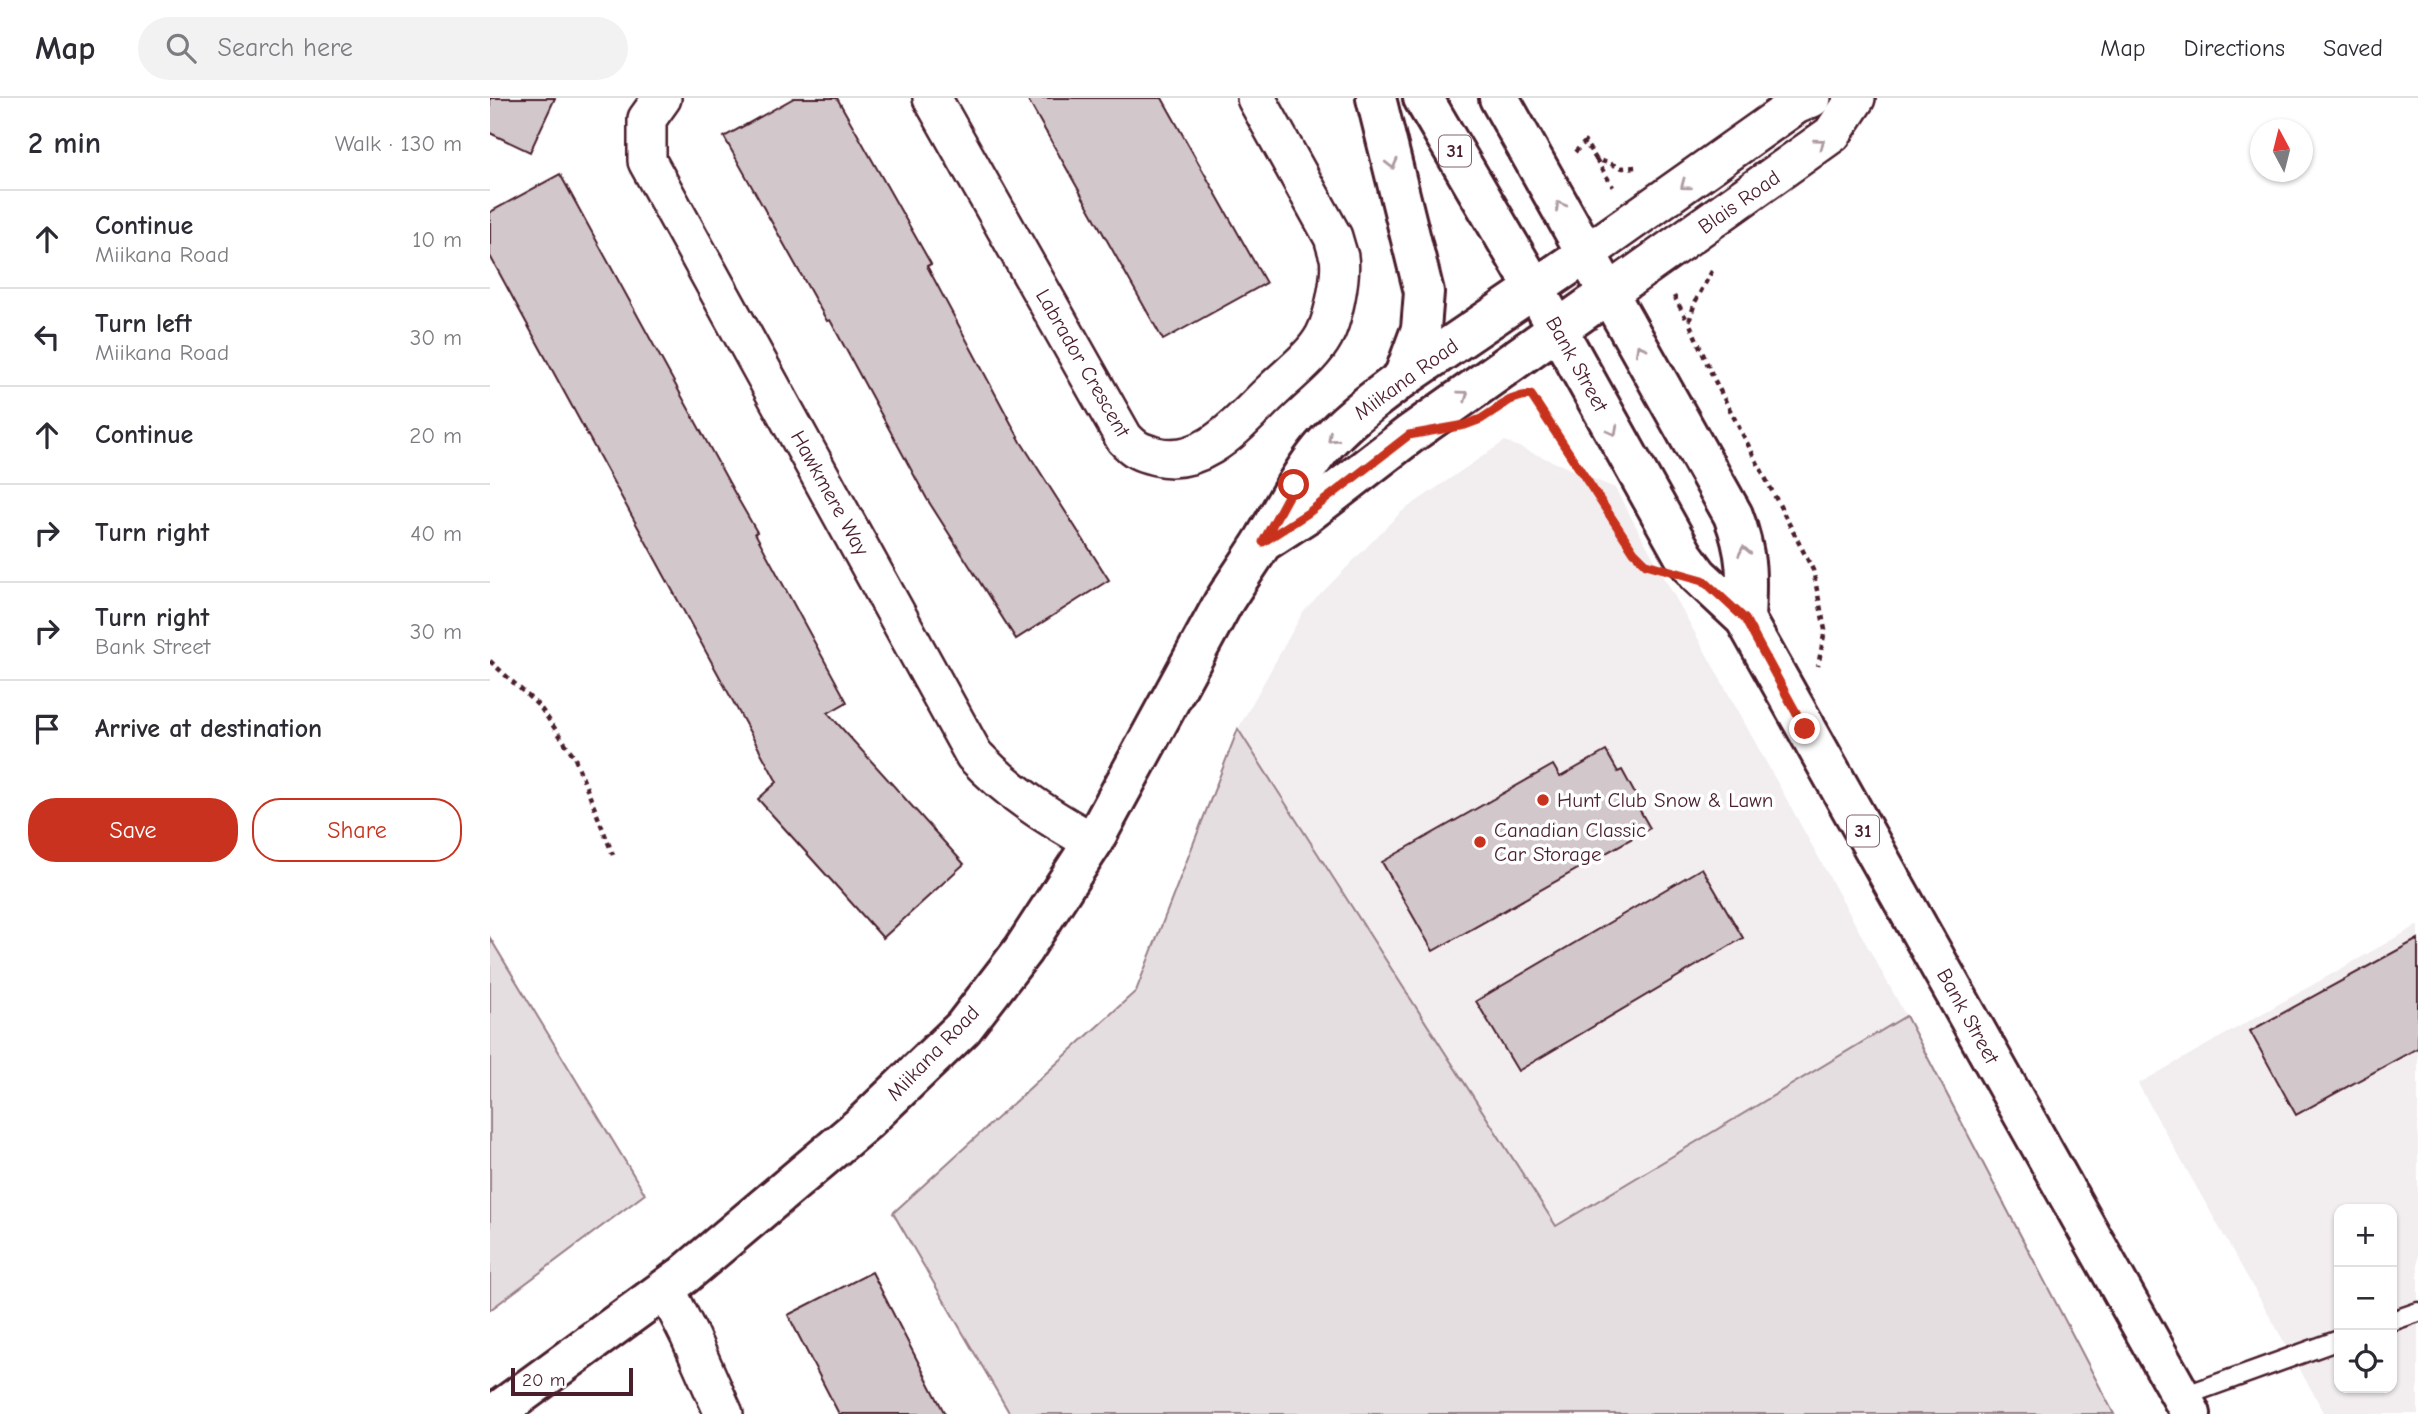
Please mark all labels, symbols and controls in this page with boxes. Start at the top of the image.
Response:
search box [138,17,628,80]
text: Map [35,29,96,67]
icon: search [162,29,200,67]
text: Search here [218,33,353,63]
text: Map [2100,34,2146,62]
text: Directions [2184,34,2285,62]
text: Saved [2323,34,2383,62]
north arrow [2250,119,2313,182]
text: 2 min [28,126,101,161]
text: Walk · 130 m [335,130,462,157]
road number: 31 [1439,136,1471,166]
one-way arrow [1812,139,1824,151]
one-way arrow [1384,158,1398,170]
street label: Blais Road [1693,165,1785,239]
one-way arrow [1680,176,1693,189]
one-way arrow [1555,201,1568,214]
text: Continue [95,211,193,241]
icon: ahead [28,220,66,258]
text: 10 m [412,226,462,253]
text: Miikana Road [95,241,229,268]
street label: Labrador Crescent [1031,285,1136,442]
text: Turn left [95,309,192,339]
street label: Bank Street [1541,312,1613,417]
icon: left [28,318,66,356]
text: 30 m [410,324,462,351]
street label: Miikana Road [1349,333,1463,425]
text: Miikana Road [95,339,229,366]
one-way arrow [1635,344,1648,356]
one-way arrow [1456,391,1469,403]
icon: ahead [28,416,66,454]
text: Continue [95,420,193,450]
text: 20 m [409,422,462,449]
one-way arrow [1605,424,1619,436]
street label: Hawkmere Way [786,426,875,560]
one-way arrow [1327,430,1340,442]
route start [1278,469,1309,500]
icon: right [28,514,66,552]
text: Turn right [95,518,209,548]
text: 40 m [410,520,462,547]
one-way arrow [1737,545,1752,557]
text: Turn right [95,603,209,633]
icon: right [28,612,66,650]
text: 30 m [410,618,462,645]
text: Bank Street [95,633,210,660]
icon: arrive [28,710,66,748]
route end [1789,713,1820,744]
text: Arrive at destination [95,714,322,744]
place label: Hunt Club Snow & Lawn [1557,788,1773,812]
marker: Hunt Club Snow & Lawn [1535,792,1551,808]
button: Save [28,798,238,862]
button: Share [252,798,462,862]
road number: 31 [1847,816,1879,846]
place label: Canadian Classic Car Storage [1494,818,1646,866]
marker: Canadian Classic Car Storage [1472,834,1488,850]
street label: Bank Street [1932,964,2004,1069]
street label: Miikana Road [882,1001,984,1105]
map controls [2334,1204,2397,1393]
button: + [2334,1204,2397,1267]
button: − [2334,1267,2397,1330]
button: locate [2334,1330,2397,1393]
scale bar [511,1365,634,1397]
text: 20 m [522,1369,566,1391]

